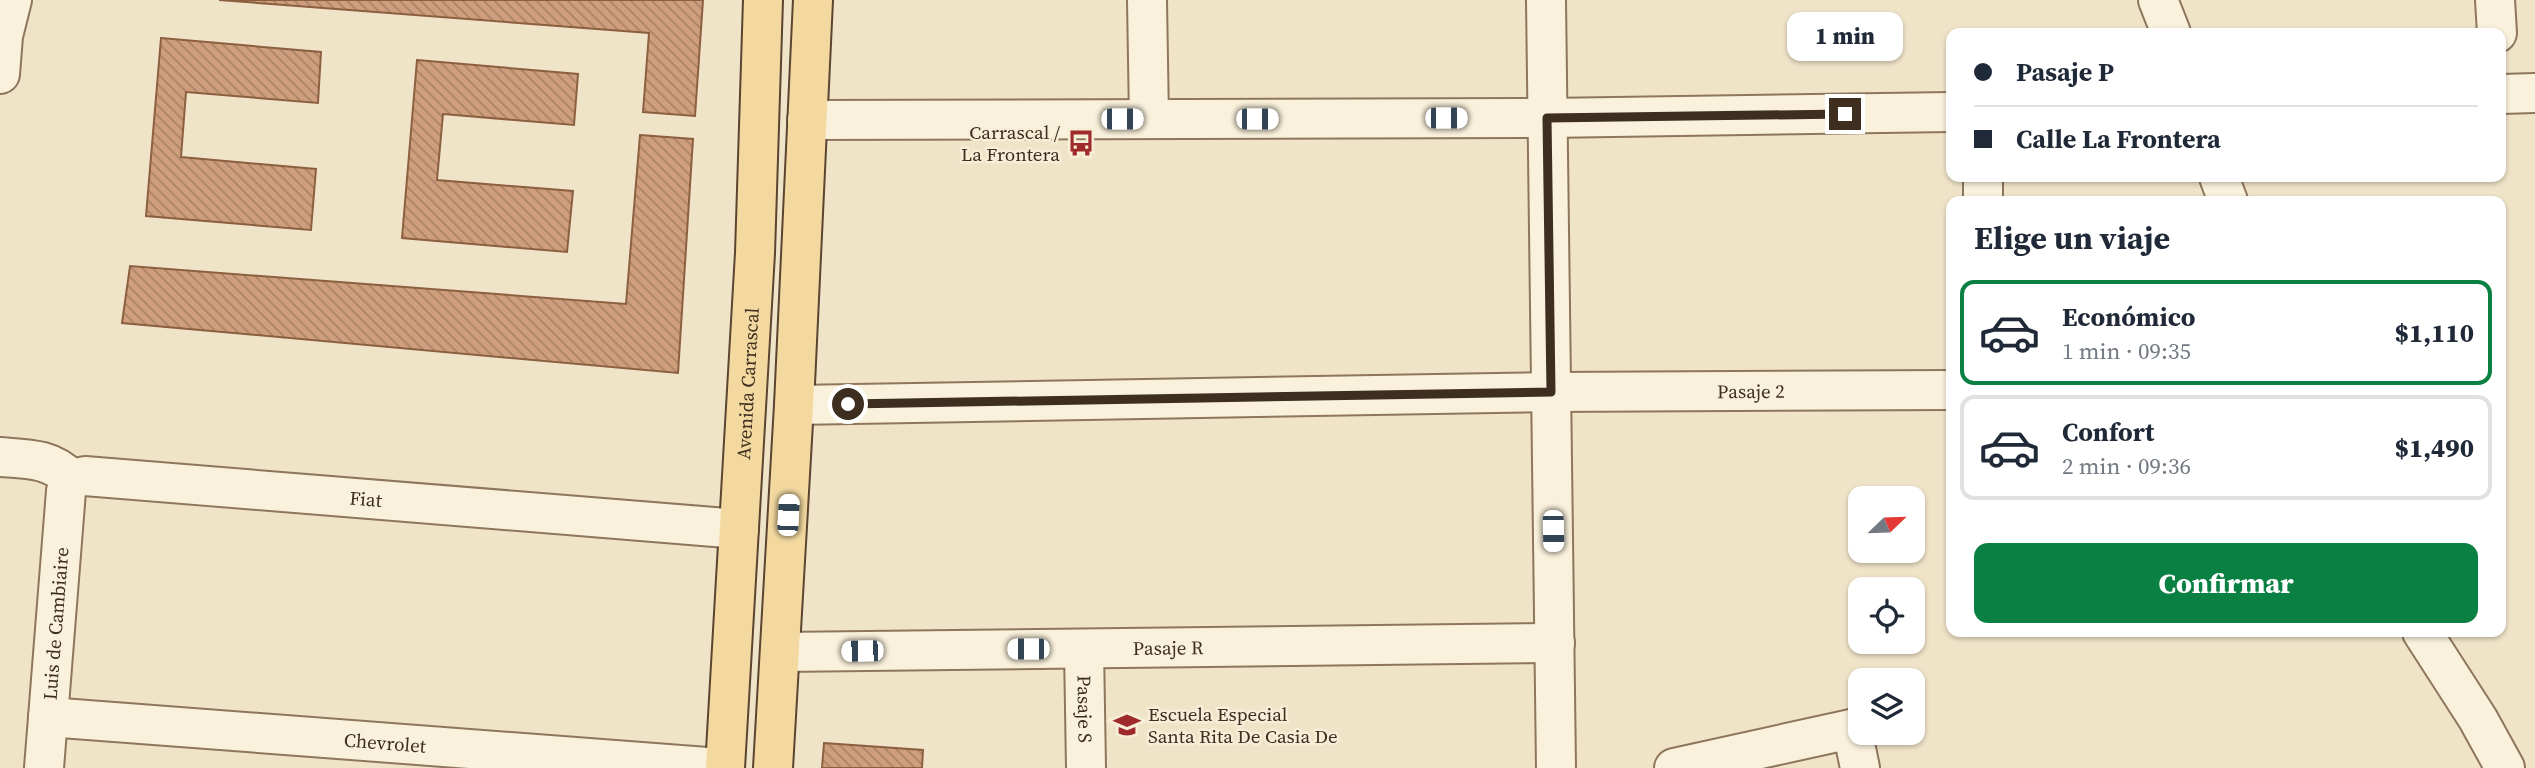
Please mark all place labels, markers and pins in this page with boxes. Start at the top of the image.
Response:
place label: Carrascal / La Frontera [961,119,1061,167]
bus stop icon: Carrascal / La Frontera [1066,128,1096,158]
place label: Escuela Especial Santa Rita De Casia De [1148,701,1338,749]
school or university icon: Escuela Especial Santa Rita De Casia De [1112,710,1142,740]

